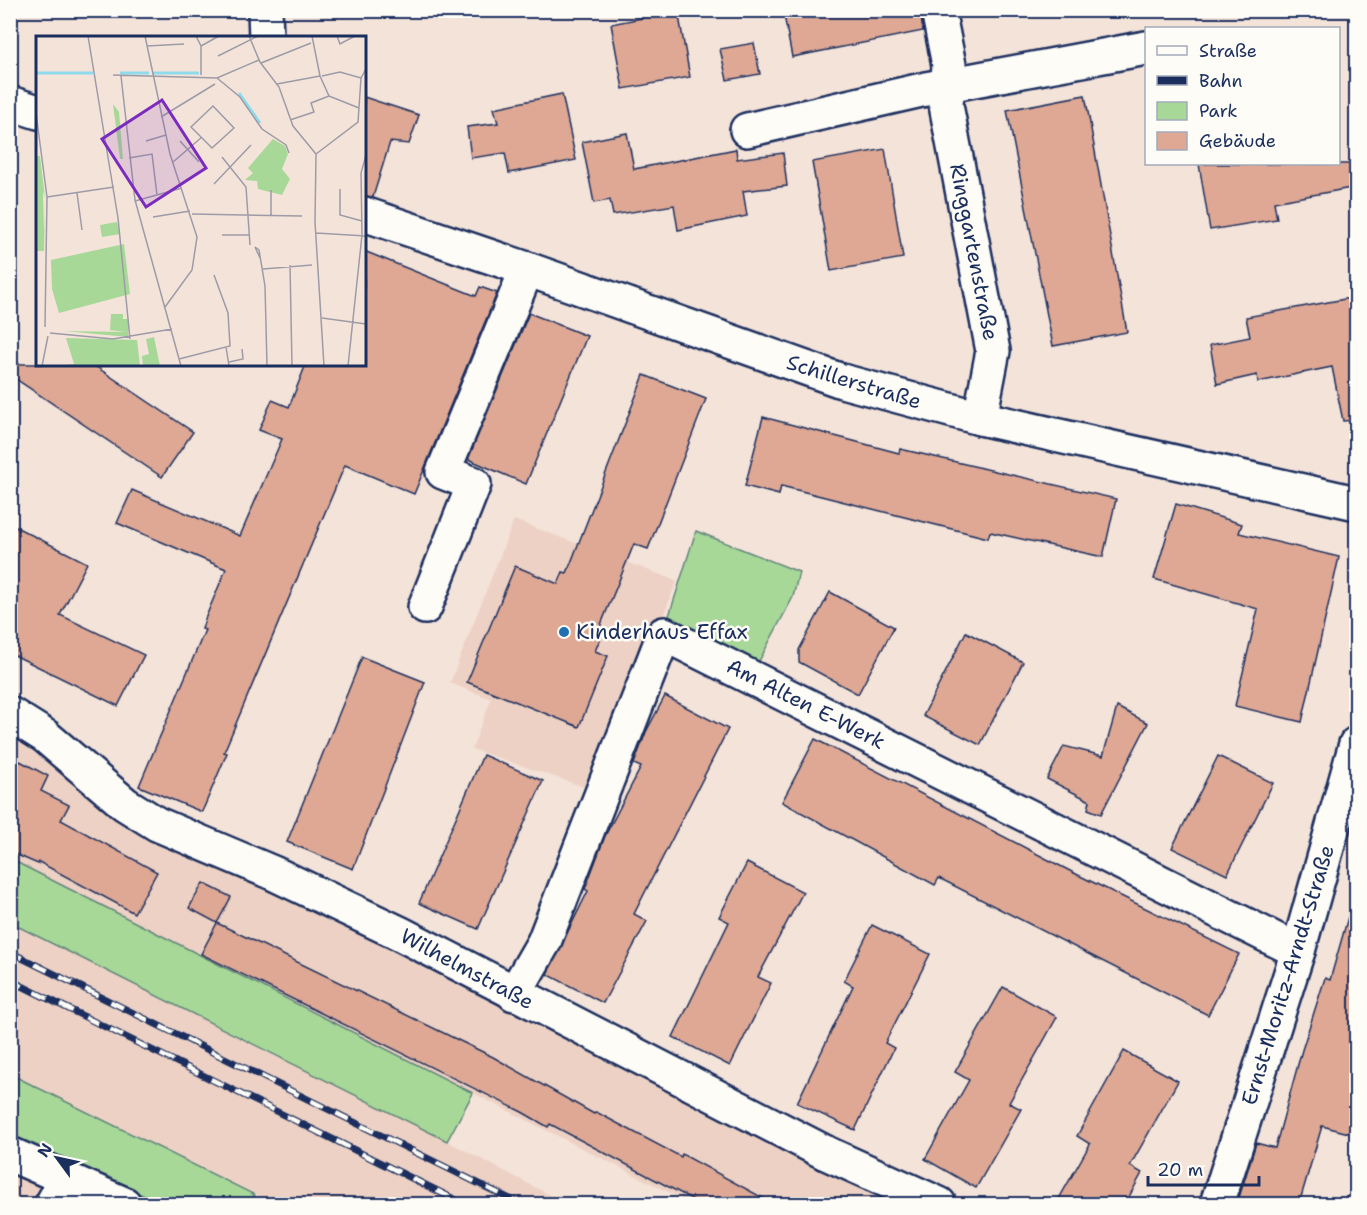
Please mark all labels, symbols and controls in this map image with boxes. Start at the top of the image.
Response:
legend [1145,27,1340,165]
inset map [36,36,366,366]
text: Straße [1199,39,1257,63]
text: Bahn [1199,69,1243,93]
text: Park [1199,99,1238,123]
text: Gebäude [1199,129,1276,153]
street label: Ringgartenstraße [943,161,1005,343]
street label: Schillerstraße [783,348,925,416]
place label: Kinderhaus Effax [576,618,748,646]
marker: Kinderhaus Effax [557,625,571,639]
street label: Am Alten E-Werk [722,652,890,756]
street label: Ernst-Moritz-Arndt-Straße [1235,841,1341,1109]
street label: Wilhelmstraße [395,922,539,1016]
north arrow [27,1128,87,1188]
text: N [33,1139,57,1161]
scale bar [1148,1149,1259,1187]
text: 20 m [1157,1158,1203,1182]

